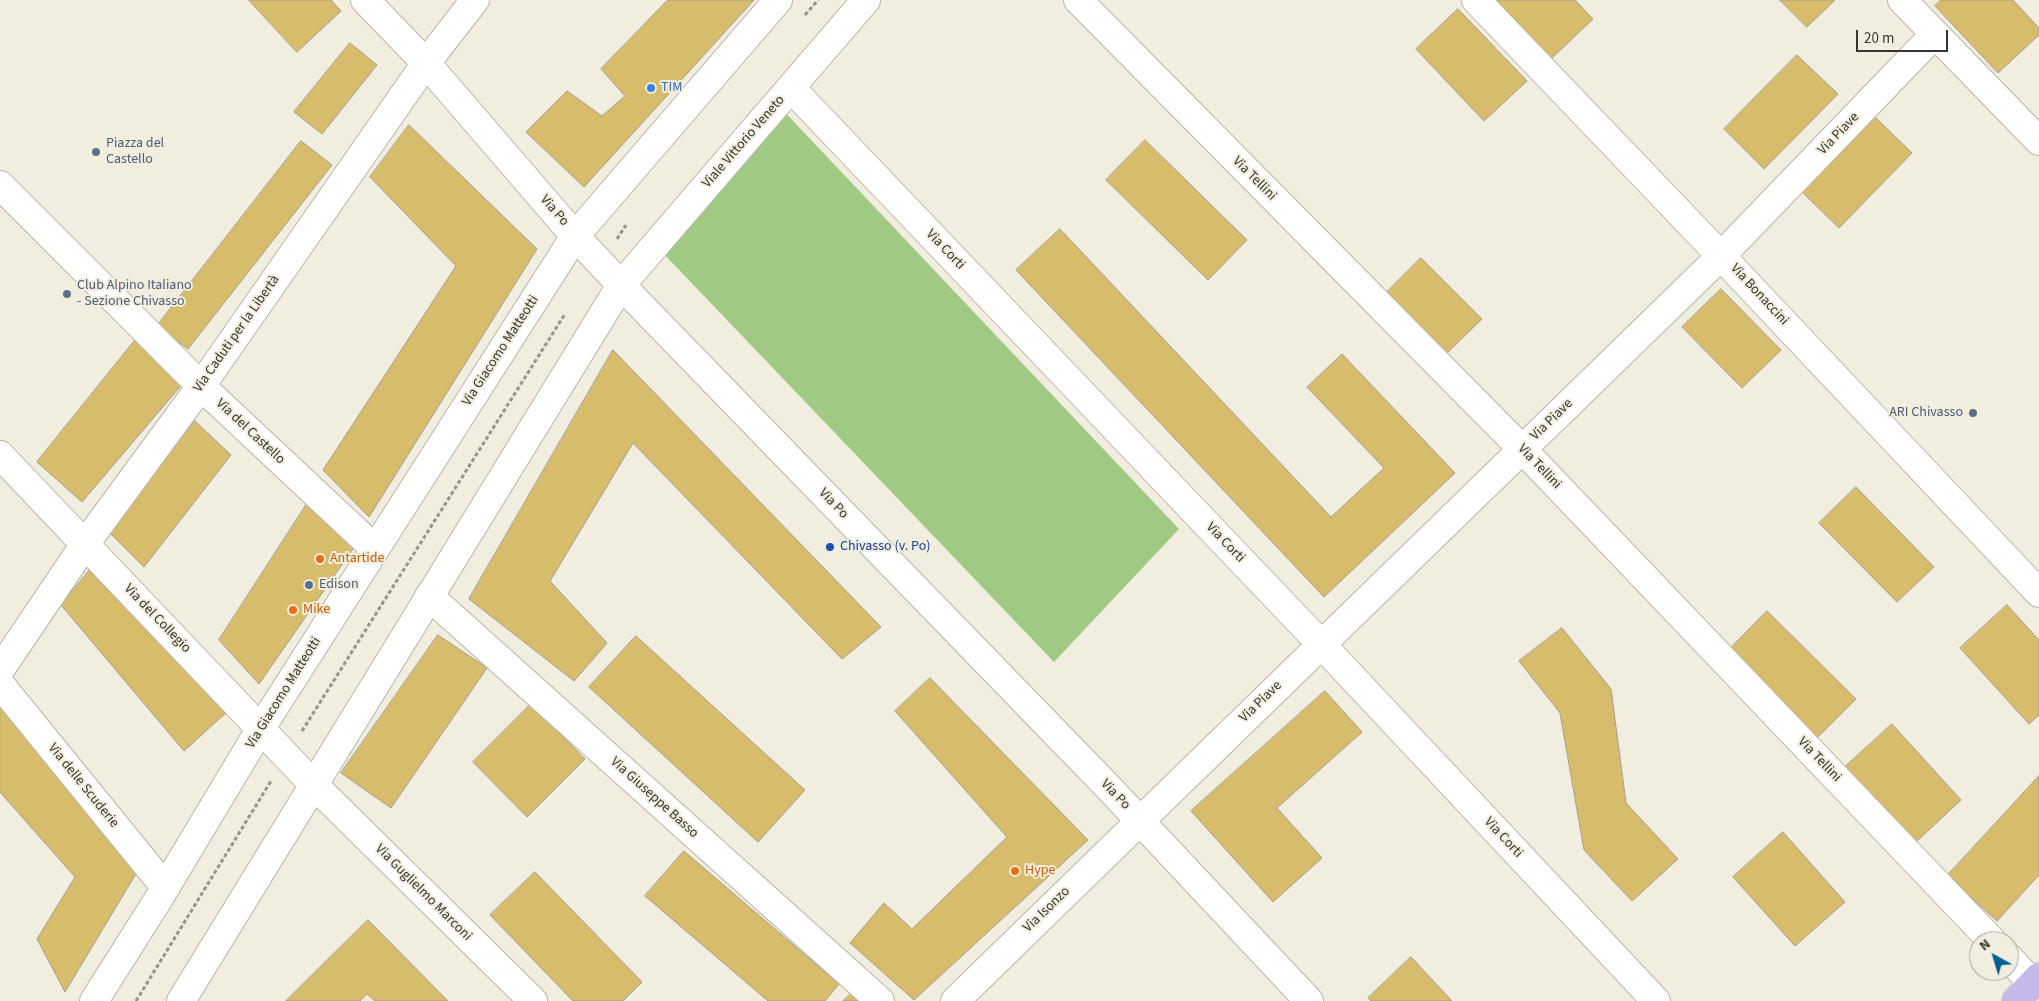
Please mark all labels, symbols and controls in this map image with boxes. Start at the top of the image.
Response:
scale bar [1859,20,1952,52]
text: 20 m [1864,28,1894,49]
place label: TIM [661,80,682,96]
marker: TIM [645,82,657,94]
street label: Viale Vittorio Veneto [699,92,789,192]
street label: Via Piave [1815,109,1863,159]
place label: Piazza del Castello [106,136,164,168]
marker: Piazza del Castello [90,146,102,158]
street label: Via Tellini [1228,153,1280,205]
street label: Via Po [536,192,572,230]
street label: Via Corti [922,226,968,274]
street label: Via Bonaccini [1726,261,1792,329]
street label: Via Caduti per la Libertà [190,272,284,396]
place label: Club Alpino Italiano - Sezione Chivasso [77,278,192,310]
marker: Club Alpino Italiano - Sezione Chivasso [61,288,73,300]
street label: Via Giacomo Matteotti [459,293,543,409]
street label: Via del Castello [212,396,288,468]
street label: Via Piave [1527,396,1577,444]
place label: ARI Chivasso [1889,405,1963,421]
marker: ARI Chivasso [1967,407,1979,419]
street label: Via Tellini [1514,441,1564,493]
street label: Via Po [815,485,851,523]
street label: Via Corti [1202,519,1248,567]
place label: Chivasso (v. Po) [840,539,930,555]
marker: Chivasso (v. Po) [824,541,836,553]
place label: Antartide [330,551,384,567]
marker: Antartide [314,553,326,565]
place label: Edison [319,577,359,593]
marker: Edison [303,579,315,591]
street label: Via del Collegio [120,581,194,657]
place label: Mike [303,602,330,618]
marker: Mike [287,604,299,616]
street label: Via Giacomo Matteotti [243,634,325,752]
street label: Via Piave [1236,678,1286,726]
street label: Via Tellini [1794,734,1844,786]
street label: Via delle Scuderie [44,740,122,832]
street label: Via Giuseppe Basso [606,754,702,842]
street label: Via Po [1097,776,1133,814]
street label: Via Corti [1480,814,1526,862]
street label: Via Guglielmo Marconi [371,841,475,945]
place label: Hype [1025,863,1055,879]
marker: Hype [1009,865,1021,877]
street label: Via Isonzo [1020,884,1074,936]
north arrow [1969,931,2019,981]
text: N [1975,934,1995,956]

